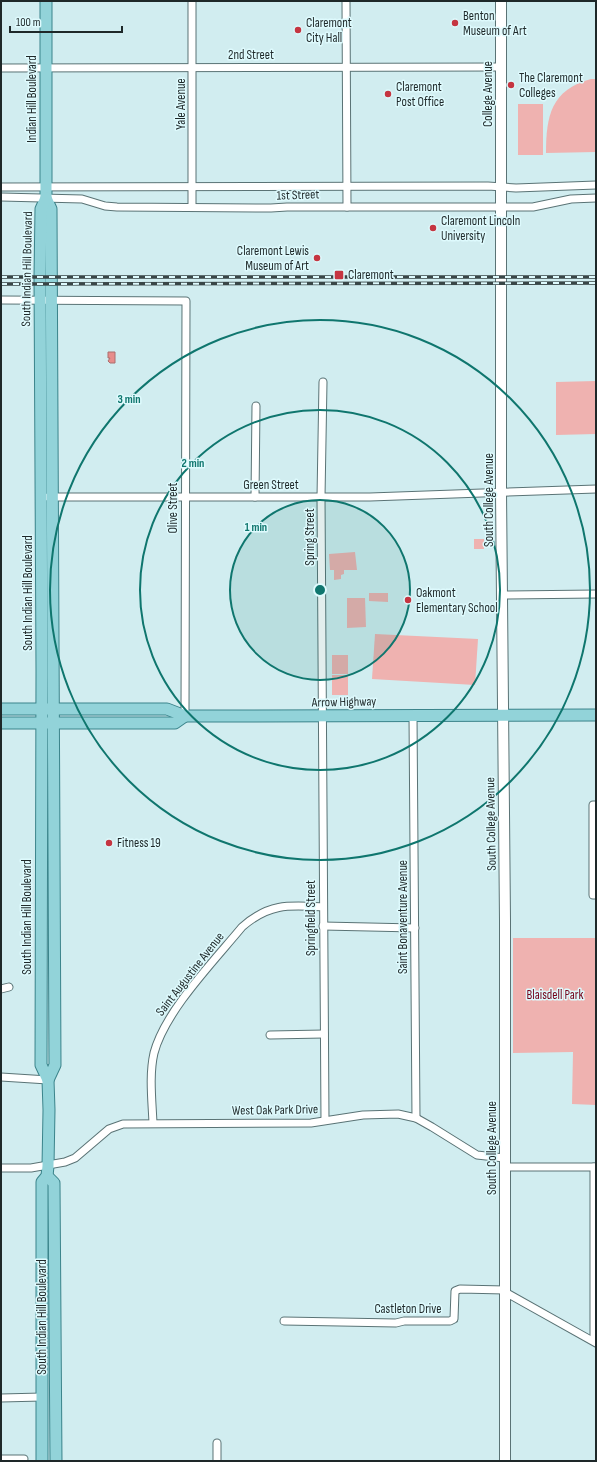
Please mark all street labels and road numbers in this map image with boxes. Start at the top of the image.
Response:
street label: 2nd Street [228,47,274,63]
street label: Indian Hill Boulevard [24,55,40,143]
street label: College Avenue [480,61,496,127]
street label: Yale Avenue [173,78,189,130]
street label: 1st Street [276,186,320,204]
street label: South Indian Hill Boulevard [18,211,36,327]
street label: South College Avenue [481,453,497,547]
street label: Green Street [243,477,299,493]
street label: Olive Street [165,482,181,534]
street label: Spring Street [302,508,318,566]
street label: South Indian Hill Boulevard [20,535,36,651]
street label: Arrow Highway [311,693,376,711]
street label: South College Avenue [482,777,500,871]
street label: South Indian Hill Boulevard [19,859,35,975]
street label: Saint Bonaventure Avenue [395,860,411,974]
street label: Springfield Street [303,880,319,956]
street label: Saint Augustine Avenue [152,929,228,1019]
street label: West Oak Park Drive [232,1101,318,1119]
street label: South College Avenue [484,1101,500,1195]
street label: South Indian Hill Boulevard [34,1259,50,1375]
street label: Castleton Drive [375,1301,441,1317]

